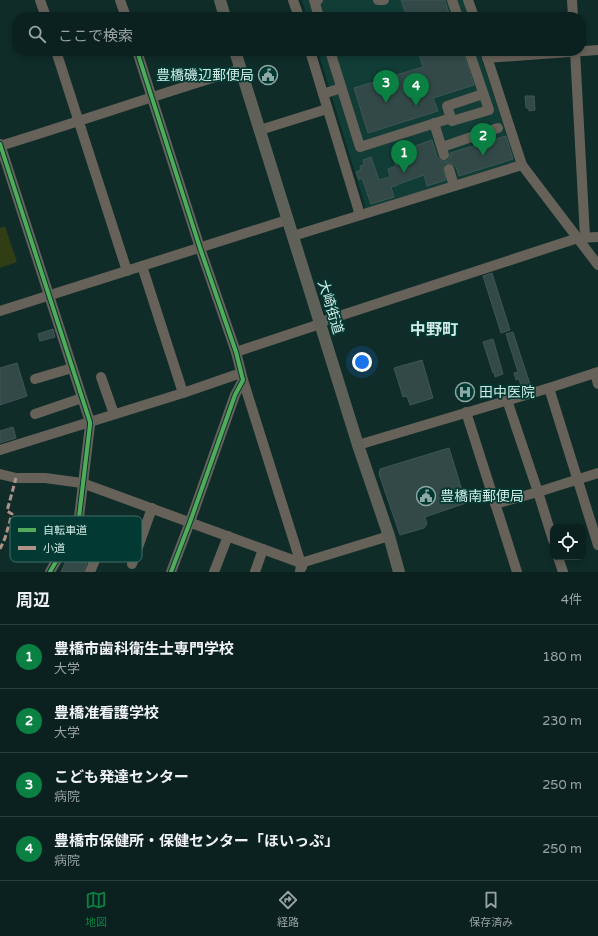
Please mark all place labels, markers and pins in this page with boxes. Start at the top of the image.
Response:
public building icon: 豊橋磯辺郵便局 [257,64,279,86]
place label: 豊橋磯辺郵便局 [156,67,254,84]
pin: 3 [373,70,399,103]
pin: 4 [403,73,429,106]
pin: 2 [470,123,496,156]
pin: 1 [391,140,417,173]
hospital icon: 田中医院 [454,381,476,403]
place label: 田中医院 [479,384,535,401]
public building icon: 豊橋南郵便局 [415,485,437,507]
place label: 豊橋南郵便局 [440,488,524,505]

